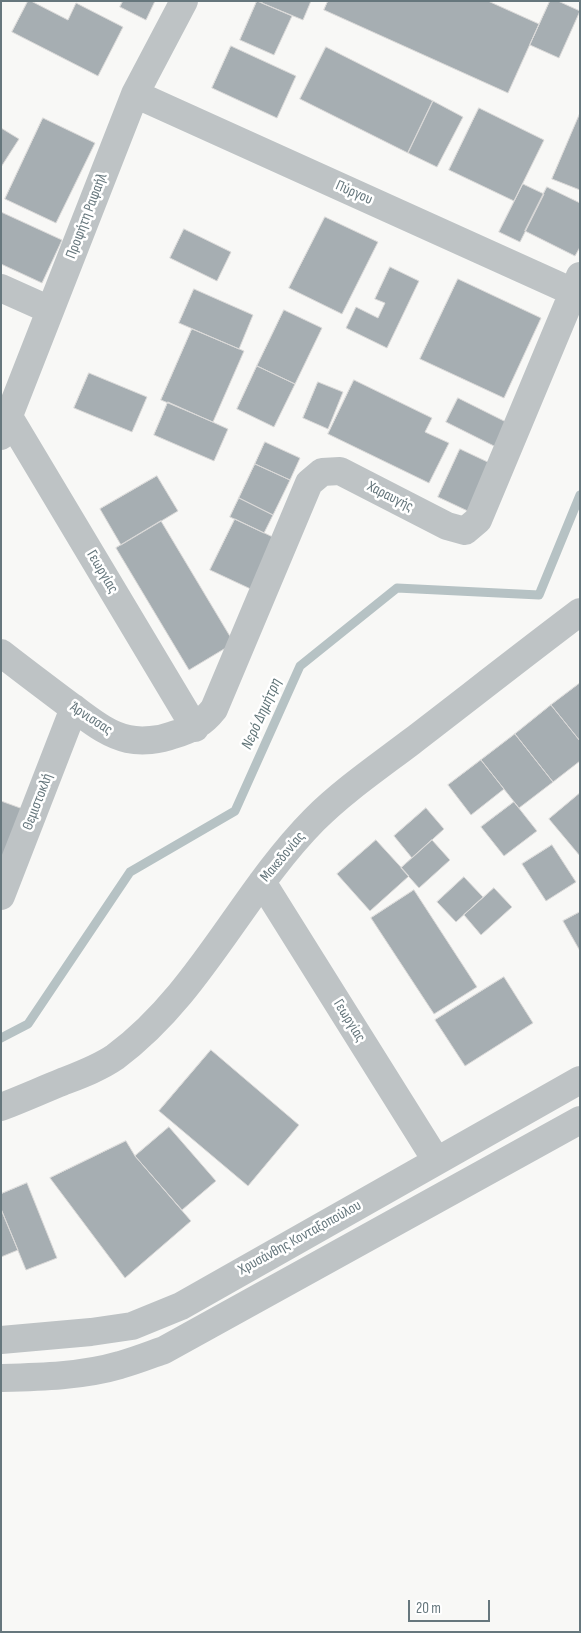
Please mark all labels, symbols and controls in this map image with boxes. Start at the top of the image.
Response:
street label: Προφήτη Ραφαήλ [62,171,112,261]
street label: Πύργου [333,177,375,209]
street label: Χαραυγής [364,478,416,516]
street label: Γεωργίας [82,547,122,597]
water label: Νερό Δημήτρη [238,675,286,753]
street label: Άρνισσας [66,699,116,739]
street label: Θεμιστοκλή [19,771,57,833]
street label: Μακεδονίας [257,828,309,886]
street label: Γεωργίας [329,996,369,1046]
street label: Χρυσάνθης Κονταξοπούλου [235,1197,365,1279]
scale bar [411,1590,494,1622]
text: 20 m [416,1599,441,1618]

